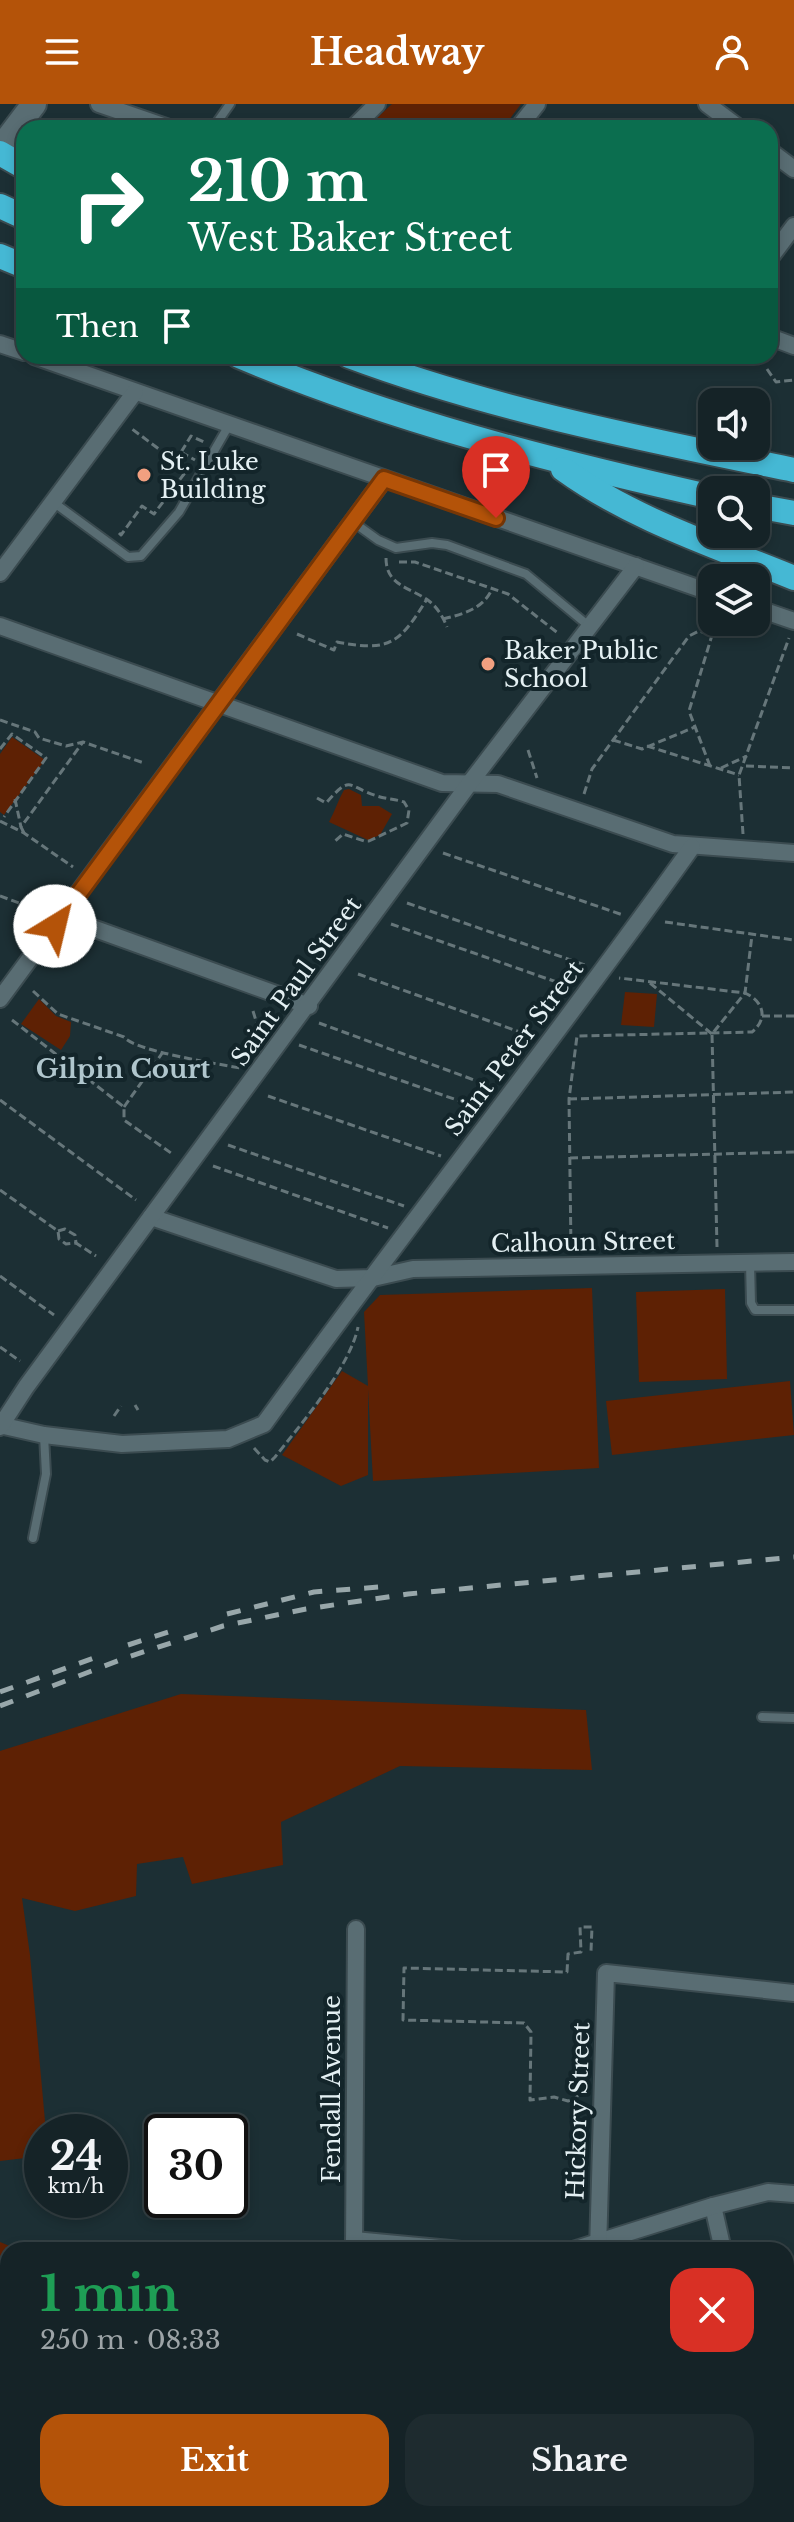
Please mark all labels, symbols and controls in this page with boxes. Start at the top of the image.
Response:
icon: menu [40,30,84,74]
text: Headway [310,30,484,75]
icon: person [710,30,754,74]
text: 210 m [188,147,368,216]
icon: right [56,152,160,256]
text: West Baker Street [188,216,512,261]
icon: arrive [155,304,199,348]
text: Then [56,308,139,345]
map controls [698,388,770,636]
button: sound [698,388,770,460]
pin [462,436,530,518]
place label: St. Luke Building [160,447,266,504]
icon: arrive [474,448,518,492]
marker: St. Luke Building [135,466,153,484]
button: search [698,476,770,548]
button: layers [698,564,770,636]
place label: Baker Public School [504,636,658,693]
marker: Baker Public School [479,655,497,673]
position arrow [13,884,97,968]
street label: Saint Paul Street [225,891,367,1071]
street label: Saint Peter Street [439,955,589,1141]
district label: Gilpin Court [36,1053,210,1085]
street label: Calhoun Street [491,1226,675,1258]
street label: Fendall Avenue [317,1995,346,2183]
street label: Hickory Street [560,2022,596,2200]
speed limit sign: 30 [144,2114,248,2218]
text: 24 [50,2131,102,2181]
text: km/h [48,2174,104,2198]
text: 1 min [40,2264,179,2324]
button: close [670,2268,754,2352]
text: 250 m · 08:33 [40,2324,221,2356]
button: Exit [40,2414,389,2506]
button: Share [405,2414,754,2506]

